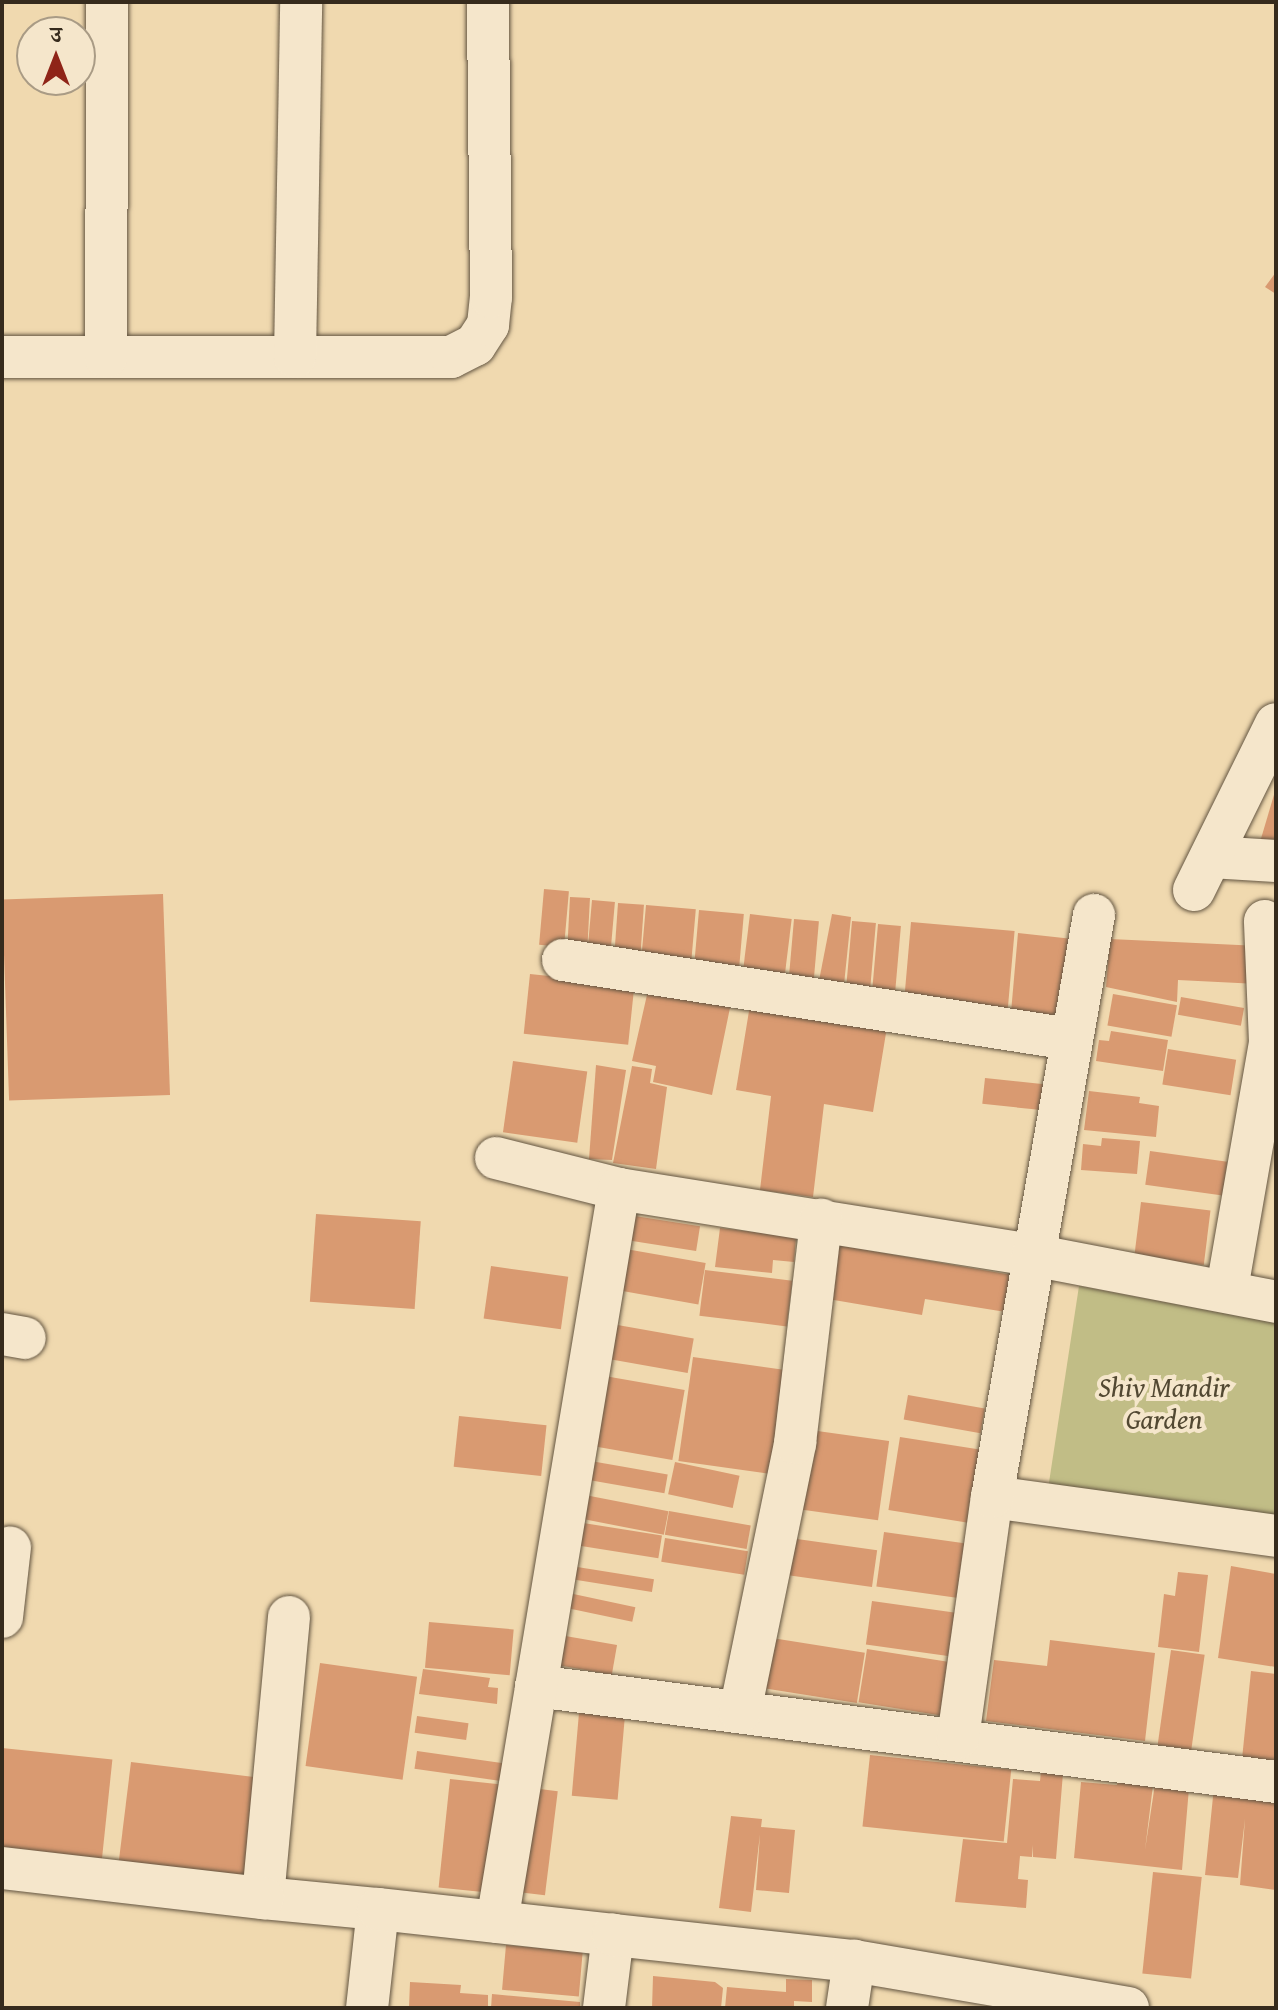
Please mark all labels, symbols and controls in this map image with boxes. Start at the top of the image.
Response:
north arrow [16,16,96,96]
text: उ [50,18,62,50]
park label: Shiv Mandir Garden [1098,1370,1230,1436]

